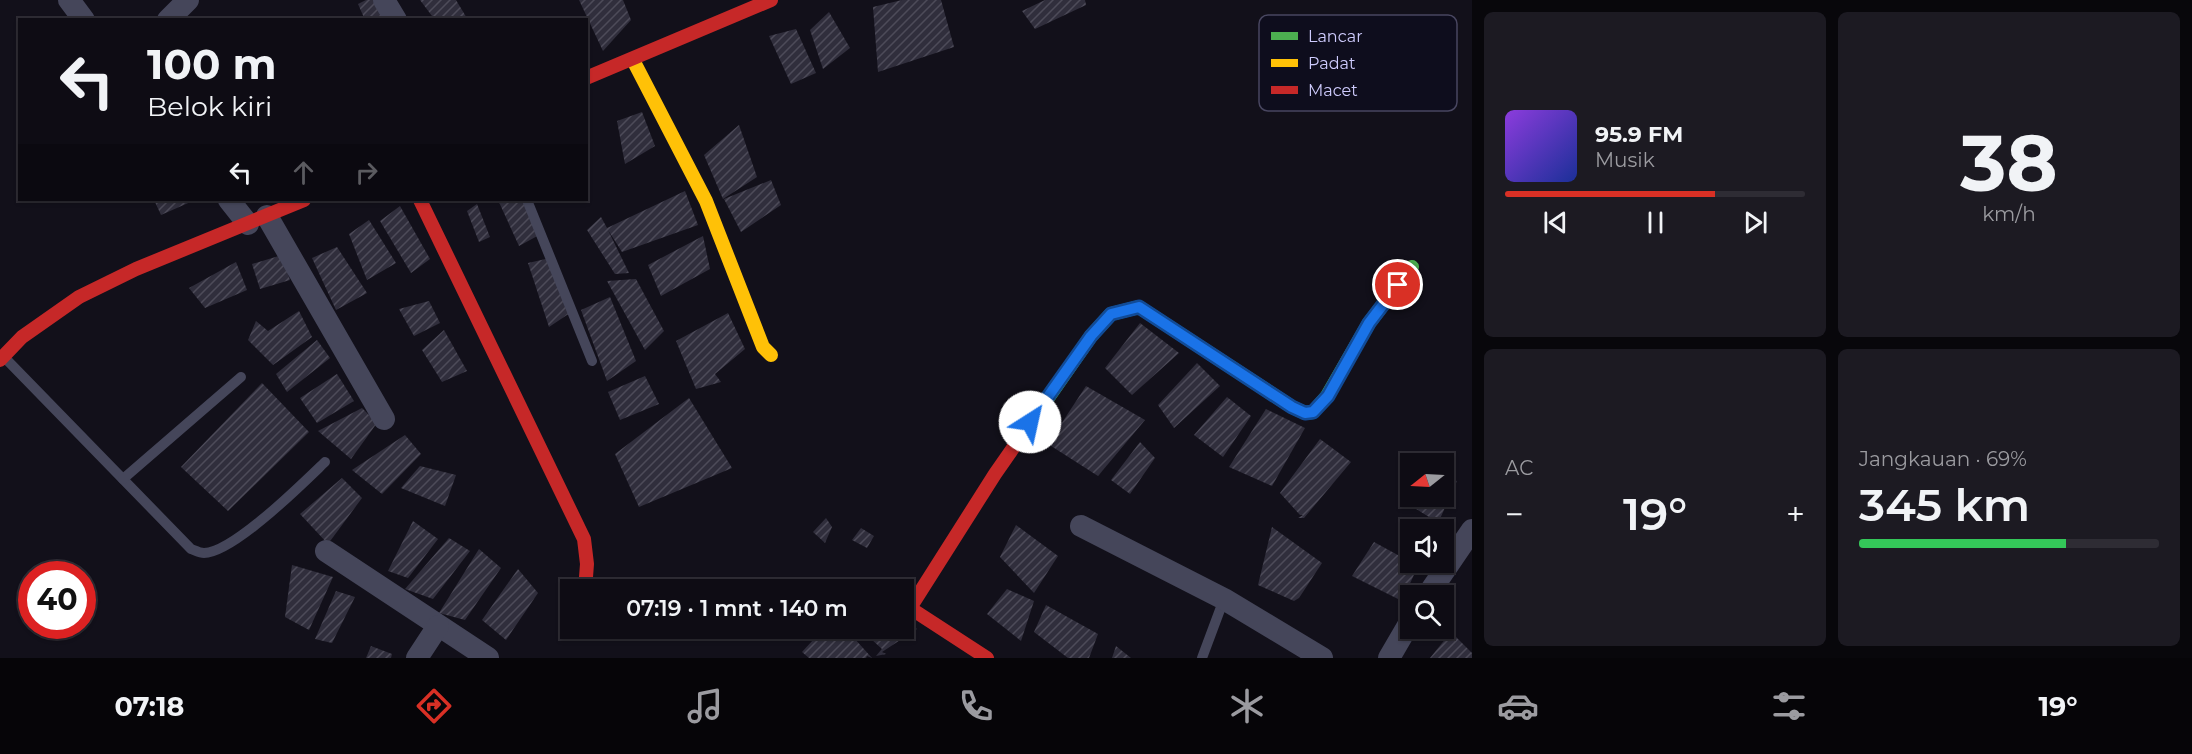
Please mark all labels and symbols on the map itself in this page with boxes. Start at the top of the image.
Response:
legend [1259,15,1457,111]
text: Lancar [1308,27,1363,46]
text: Padat [1308,54,1356,73]
text: Macet [1308,81,1358,100]
pin [1372,259,1423,310]
position arrow [998,390,1062,454]
north arrow [1400,453,1454,507]
speed limit sign: 40 [18,561,96,639]

